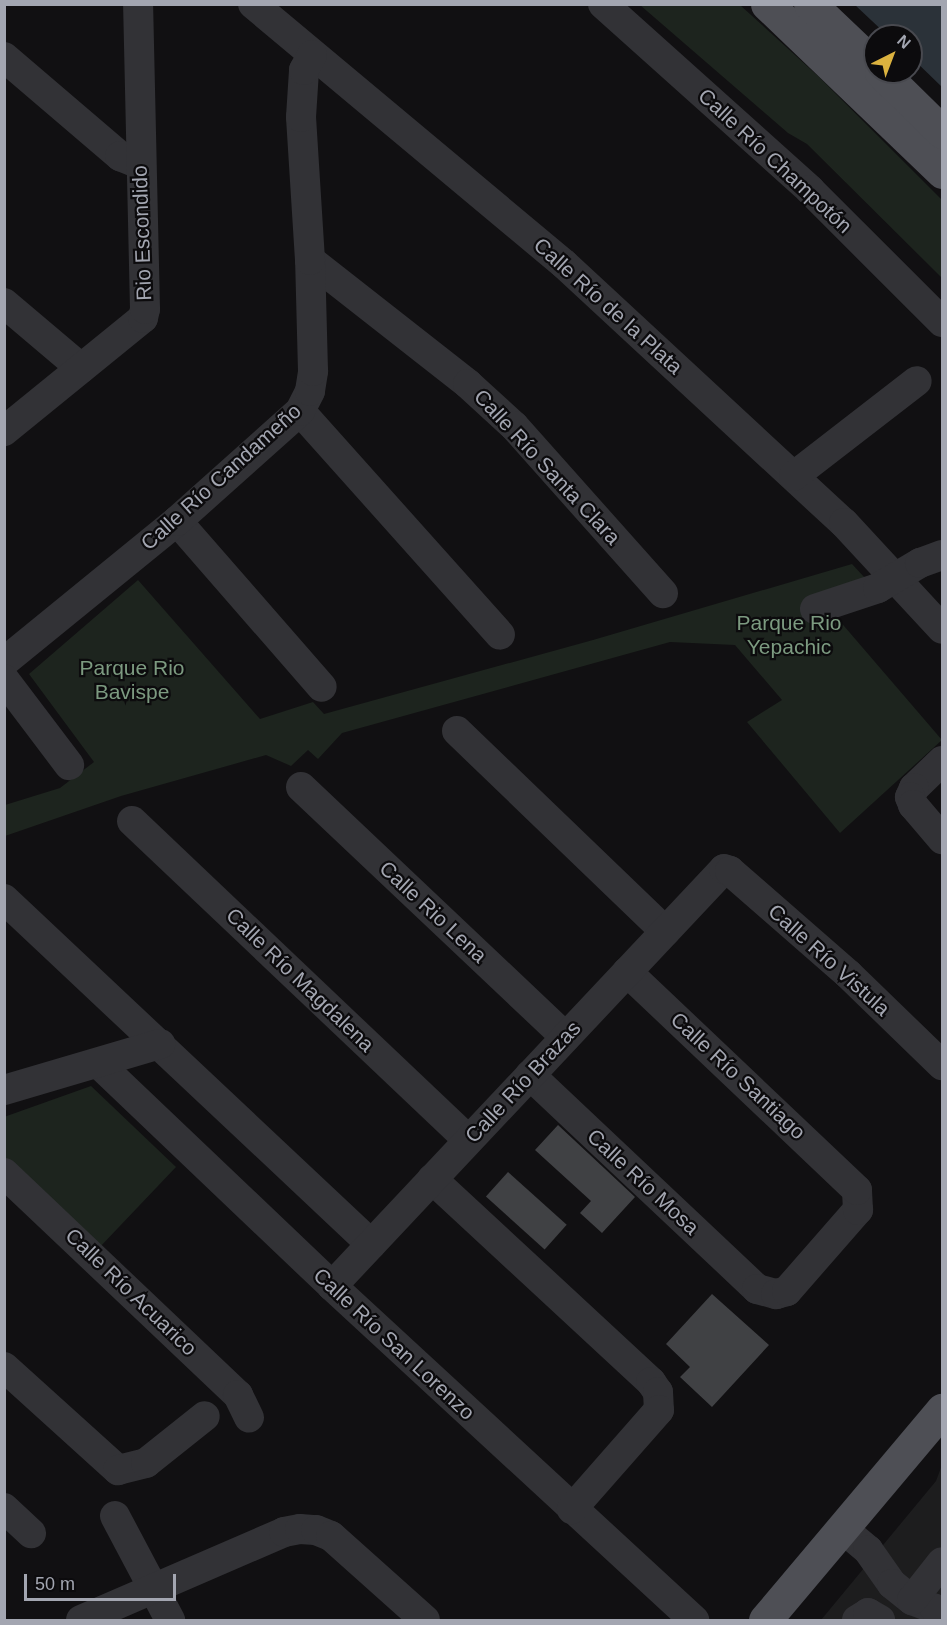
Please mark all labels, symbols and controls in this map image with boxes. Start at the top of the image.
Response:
north arrow [863,24,923,84]
text: N [894,32,914,52]
street label: Calle Río Champotón [693,83,857,239]
street label: Rio Escondido [127,165,157,301]
street label: Calle Río de la Plata [528,233,688,379]
street label: Calle Río Santa Clara [469,384,625,550]
street label: Calle Río Candameño [136,399,306,555]
park label: Parque Rio Yepachic [736,610,842,660]
park label: Parque Rio Bavispe [79,655,185,705]
street label: Calle Rio Lena [374,856,492,968]
street label: Calle Río Vistula [763,899,895,1021]
street label: Calle Río Magdalena [221,903,379,1057]
street label: Calle Río Santiago [665,1007,811,1145]
street label: Calle Río Brazas [460,1016,586,1148]
street label: Calle Río Mosa [582,1124,704,1240]
street label: Calle Río Acuarico [60,1223,202,1361]
street label: Calle Río San Lorenzo [308,1263,480,1425]
scale bar [27,1562,178,1600]
text: 50 m [35,1574,75,1594]

